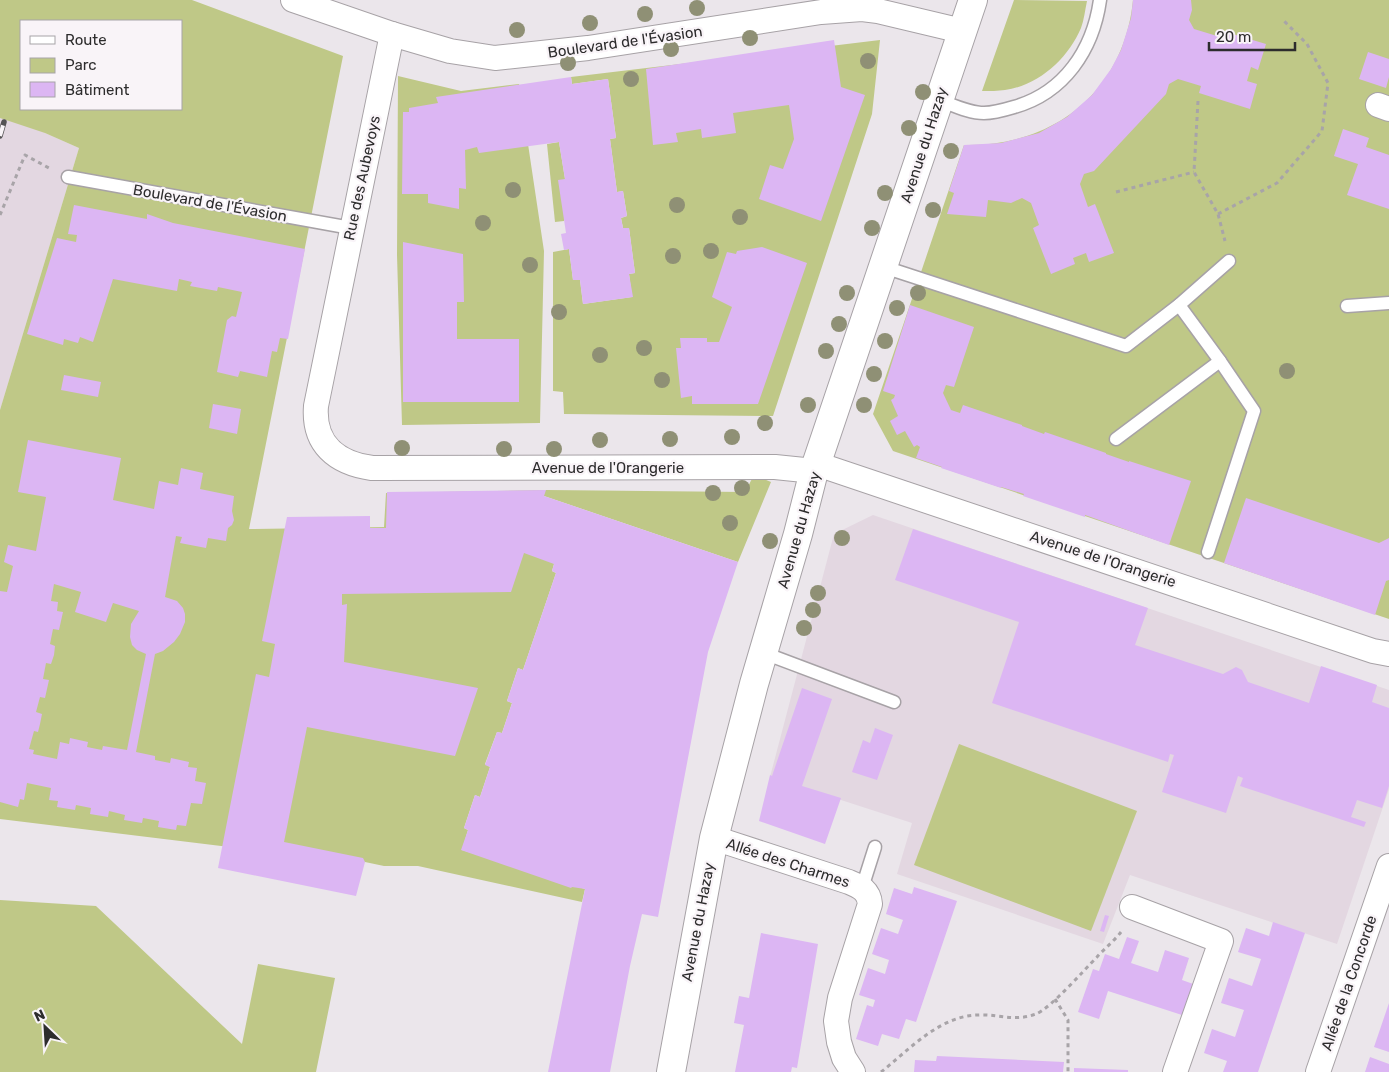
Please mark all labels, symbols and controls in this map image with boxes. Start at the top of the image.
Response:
legend [20,20,182,110]
scale bar [1209,20,1295,52]
street label: Boulevard de l'Évasion [547,22,703,62]
text: 20 m [1216,28,1251,46]
text: Route [65,31,107,49]
text: Parc [65,56,97,74]
text: Bâtiment [65,81,129,99]
street label: Avenue du Hazay [897,85,951,205]
street label: Rue des Aubevoys [340,114,384,242]
street label: Boulevard de l'Évasion [132,181,288,225]
street label: Avenue de l'Orangerie [532,459,684,477]
street label: Avenue du Hazay [774,469,824,591]
street label: Avenue de l'Orangerie [1028,527,1178,591]
street label: Allée des Charmes [724,835,852,892]
street label: Avenue du Hazay [678,861,718,983]
street label: Allée de la Concorde [1317,913,1381,1053]
north arrow [20,1002,70,1052]
text: N [32,1006,48,1026]

